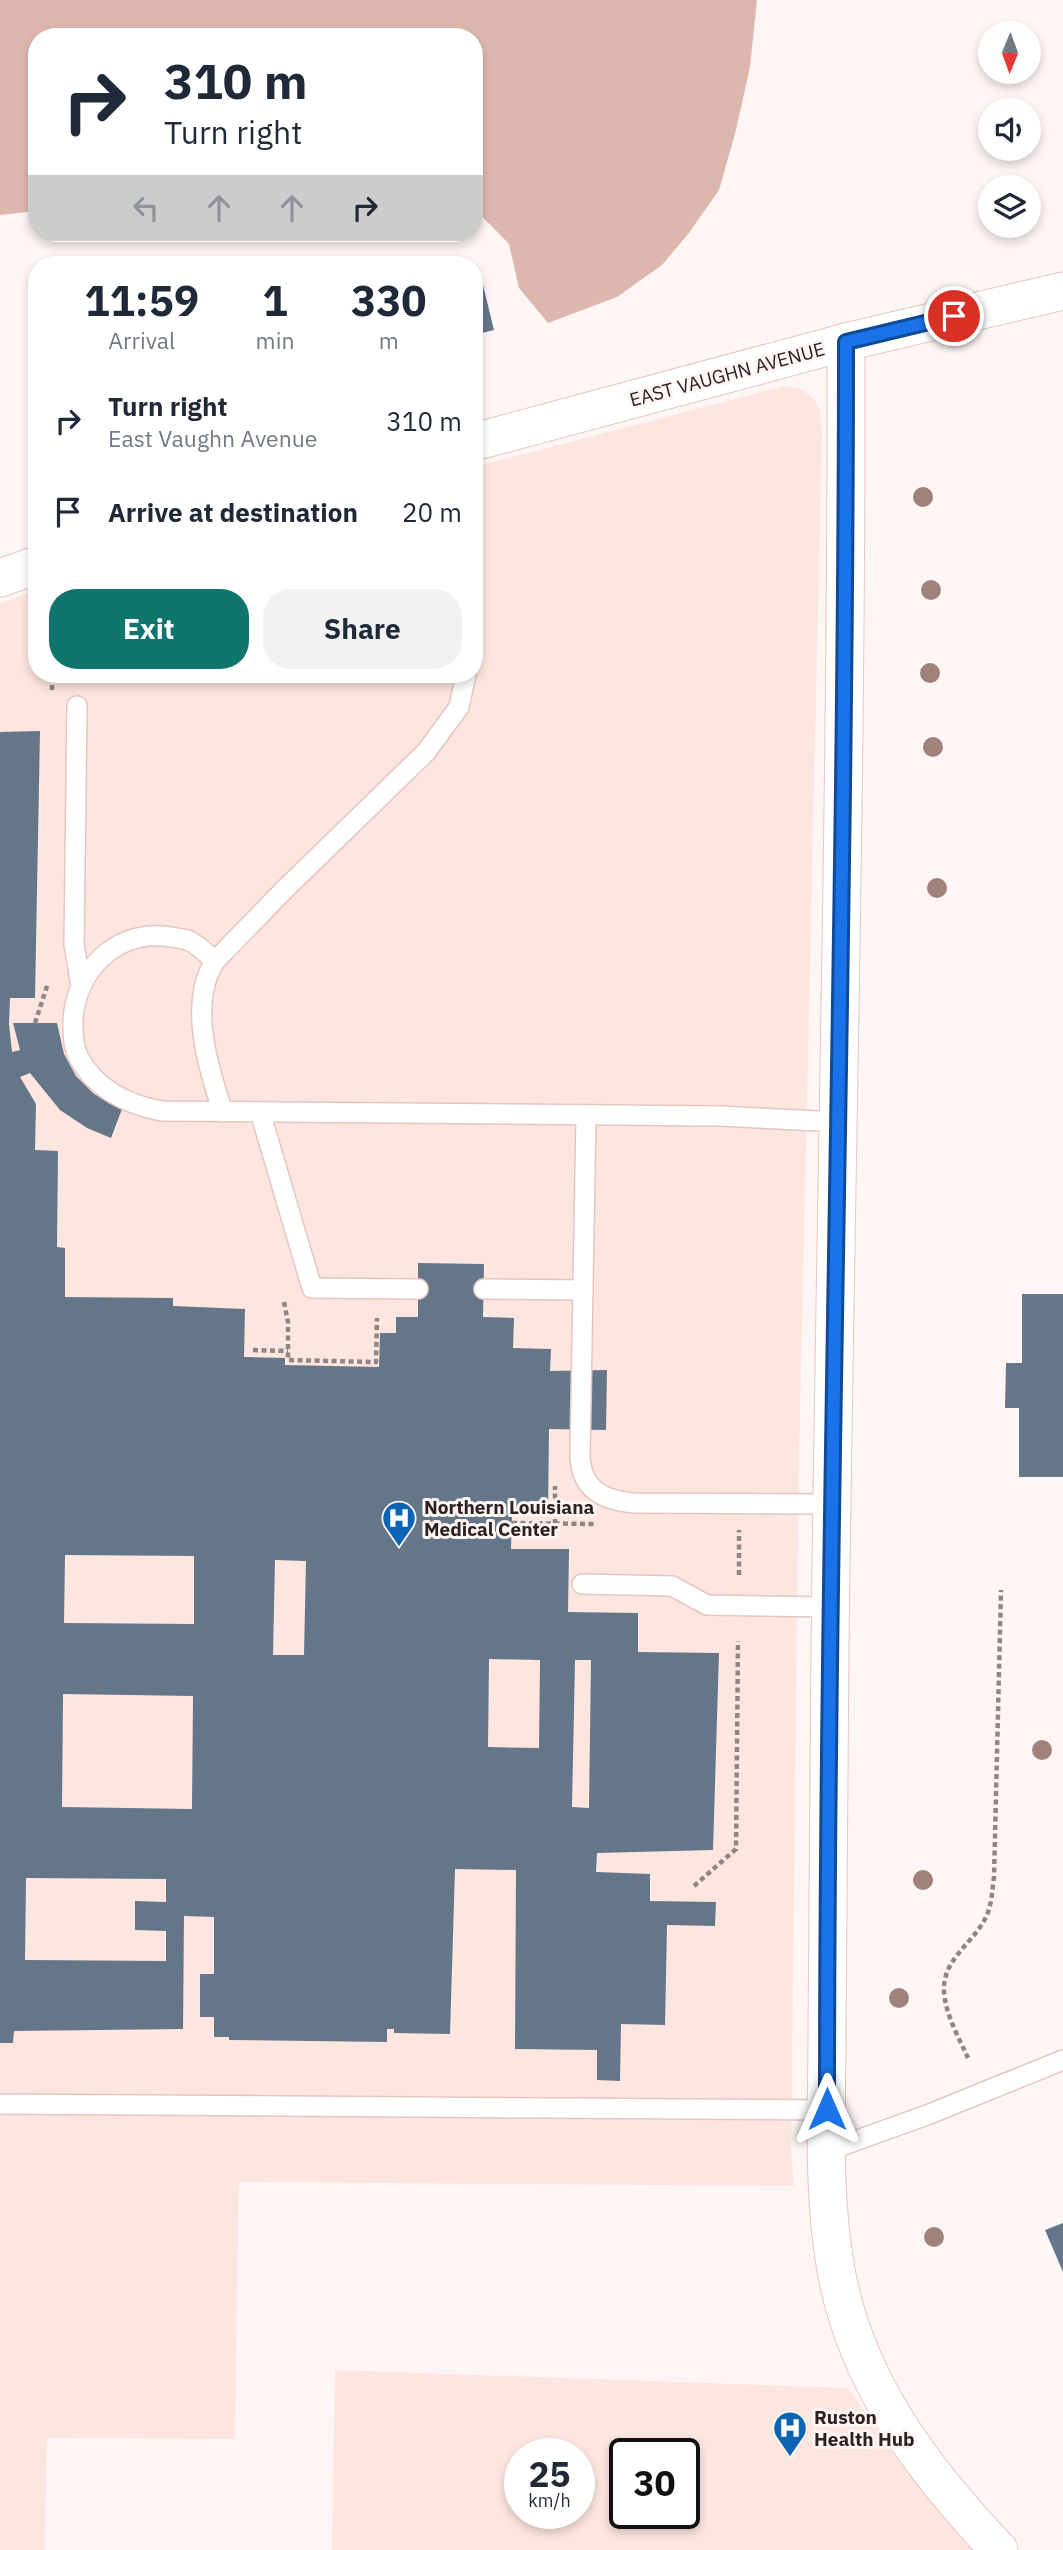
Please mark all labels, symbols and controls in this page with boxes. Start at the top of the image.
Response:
north arrow [978,21,1041,84]
map controls [978,21,1041,238]
text: 310 m [164,49,308,112]
icon: right [49,56,140,147]
button: sound [978,98,1041,161]
text: Turn right [164,111,302,153]
button: layers [978,175,1041,238]
icon: left [127,189,165,227]
icon: ahead [200,189,238,227]
icon: ahead [273,189,311,227]
icon: right [346,189,384,227]
text: 11:59 [84,273,199,328]
text: 1 [262,273,288,328]
text: 330 [351,273,427,328]
pin [924,286,984,346]
icon: arrive [935,297,973,335]
text: Arrival [108,325,175,355]
text: min [256,325,294,355]
text: m [379,325,399,355]
street label: EAST VAUGHN AVENUE [627,336,827,412]
text: Turn right [108,389,227,423]
icon: right [49,402,87,440]
text: 310 m [386,404,462,438]
text: East Vaughn Avenue [108,423,317,453]
icon: arrive [49,493,87,531]
text: Arrive at destination [108,495,358,529]
text: 20 m [402,495,462,529]
button: Exit [49,589,249,669]
button: Share [263,589,462,669]
place label: Northern Louisiana Medical Center [424,1495,594,1541]
hospital icon: Northern Louisiana Medical Center [380,1499,418,1548]
position arrow [790,2072,864,2146]
place label: Ruston Health Hub [814,2405,915,2451]
hospital icon: Ruston Health Hub [771,2409,809,2458]
speed limit sign: 30 [609,2438,700,2529]
text: 25 [528,2451,571,2497]
text: km/h [528,2489,571,2512]

